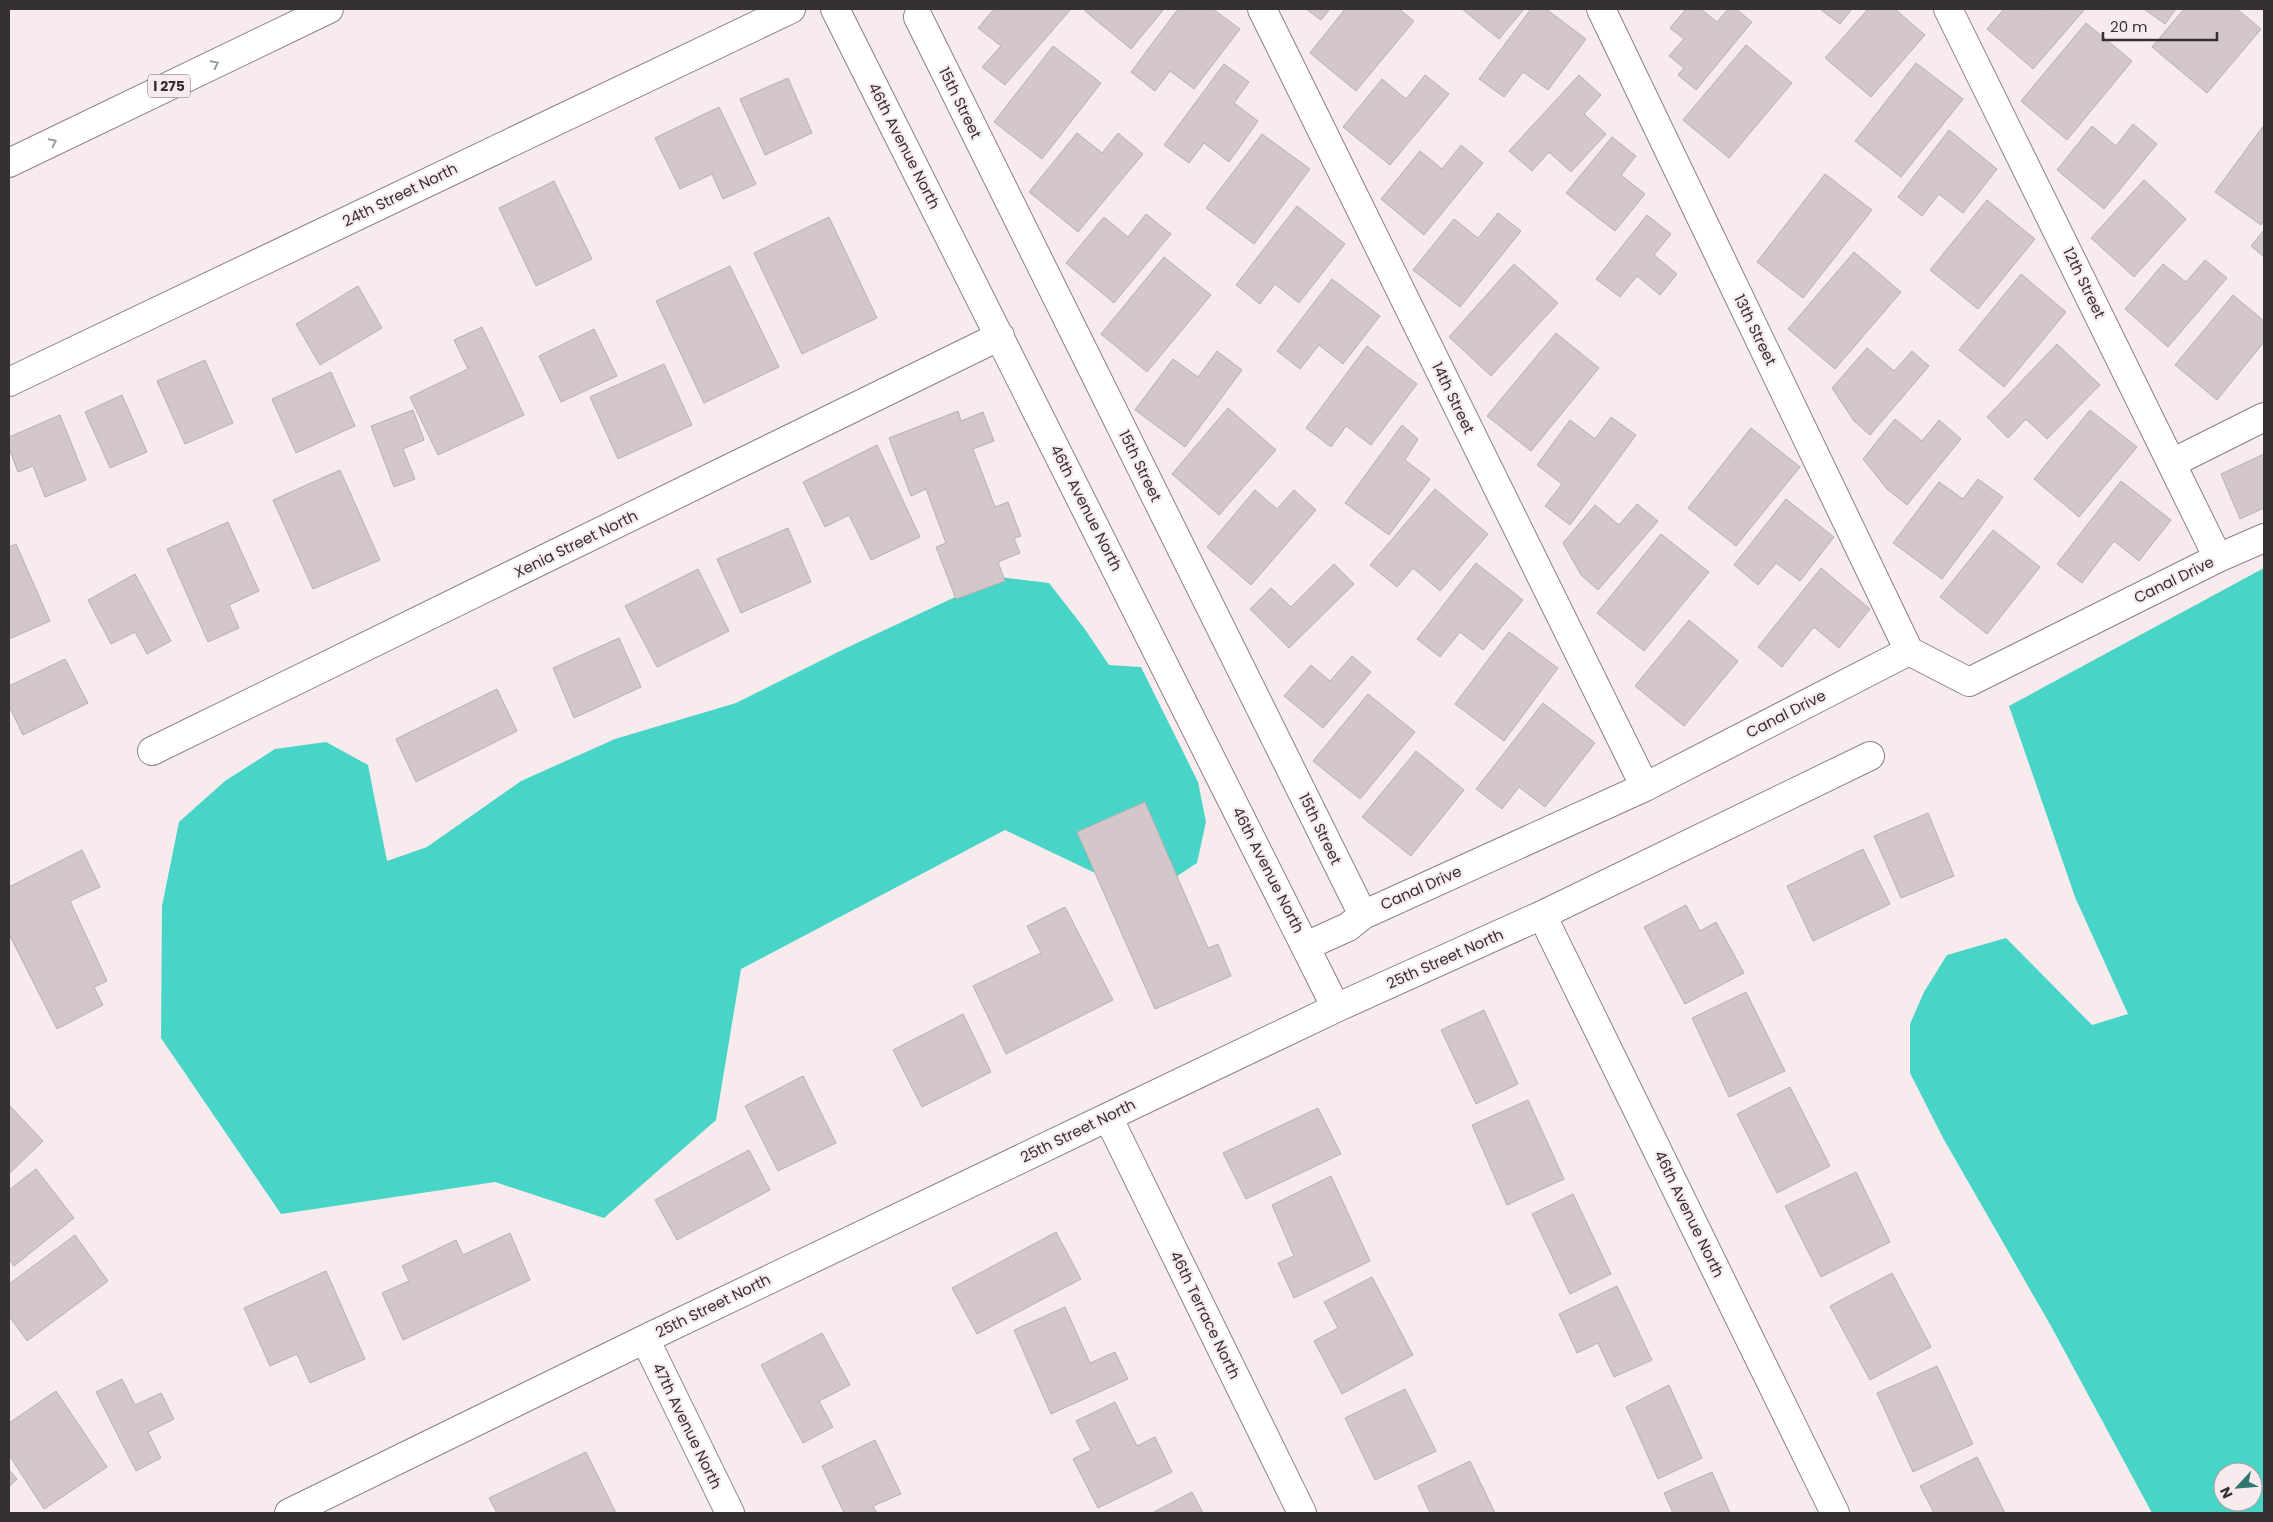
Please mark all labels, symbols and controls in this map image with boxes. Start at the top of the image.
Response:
scale bar [2103,10,2217,42]
text: 20 m [2110,16,2148,37]
one-way arrow [210,60,219,70]
street label: 15th Street [934,63,987,142]
road number: I 275 [148,74,190,98]
street label: 46th Avenue North [864,79,945,213]
one-way arrow [48,138,57,148]
street label: 24th Street North [339,158,461,232]
street label: 12th Street [2058,244,2111,322]
street label: 13th Street [1729,291,1782,369]
street label: 14th Street [1427,358,1480,437]
street label: 15th Street [1114,426,1167,505]
street label: 46th Avenue North [1046,441,1127,575]
street label: Xenia Street North [511,505,641,583]
street label: Canal Drive [2130,551,2217,608]
street label: Canal Drive [1742,685,1829,743]
street label: 15th Street [1294,789,1347,868]
street label: 46th Avenue North [1228,803,1309,937]
street label: Canal Drive [1377,860,1465,915]
street label: 25th Street North [1383,923,1507,994]
street label: 25th Street North [1017,1094,1139,1168]
street label: 46th Avenue North [1650,1147,1729,1281]
street label: 46th Terrace North [1165,1247,1246,1382]
street label: 25th Street North [652,1269,774,1343]
street label: 47th Avenue North [648,1359,727,1492]
north arrow [2213,1462,2263,1512]
text: N [2215,1484,2238,1502]

